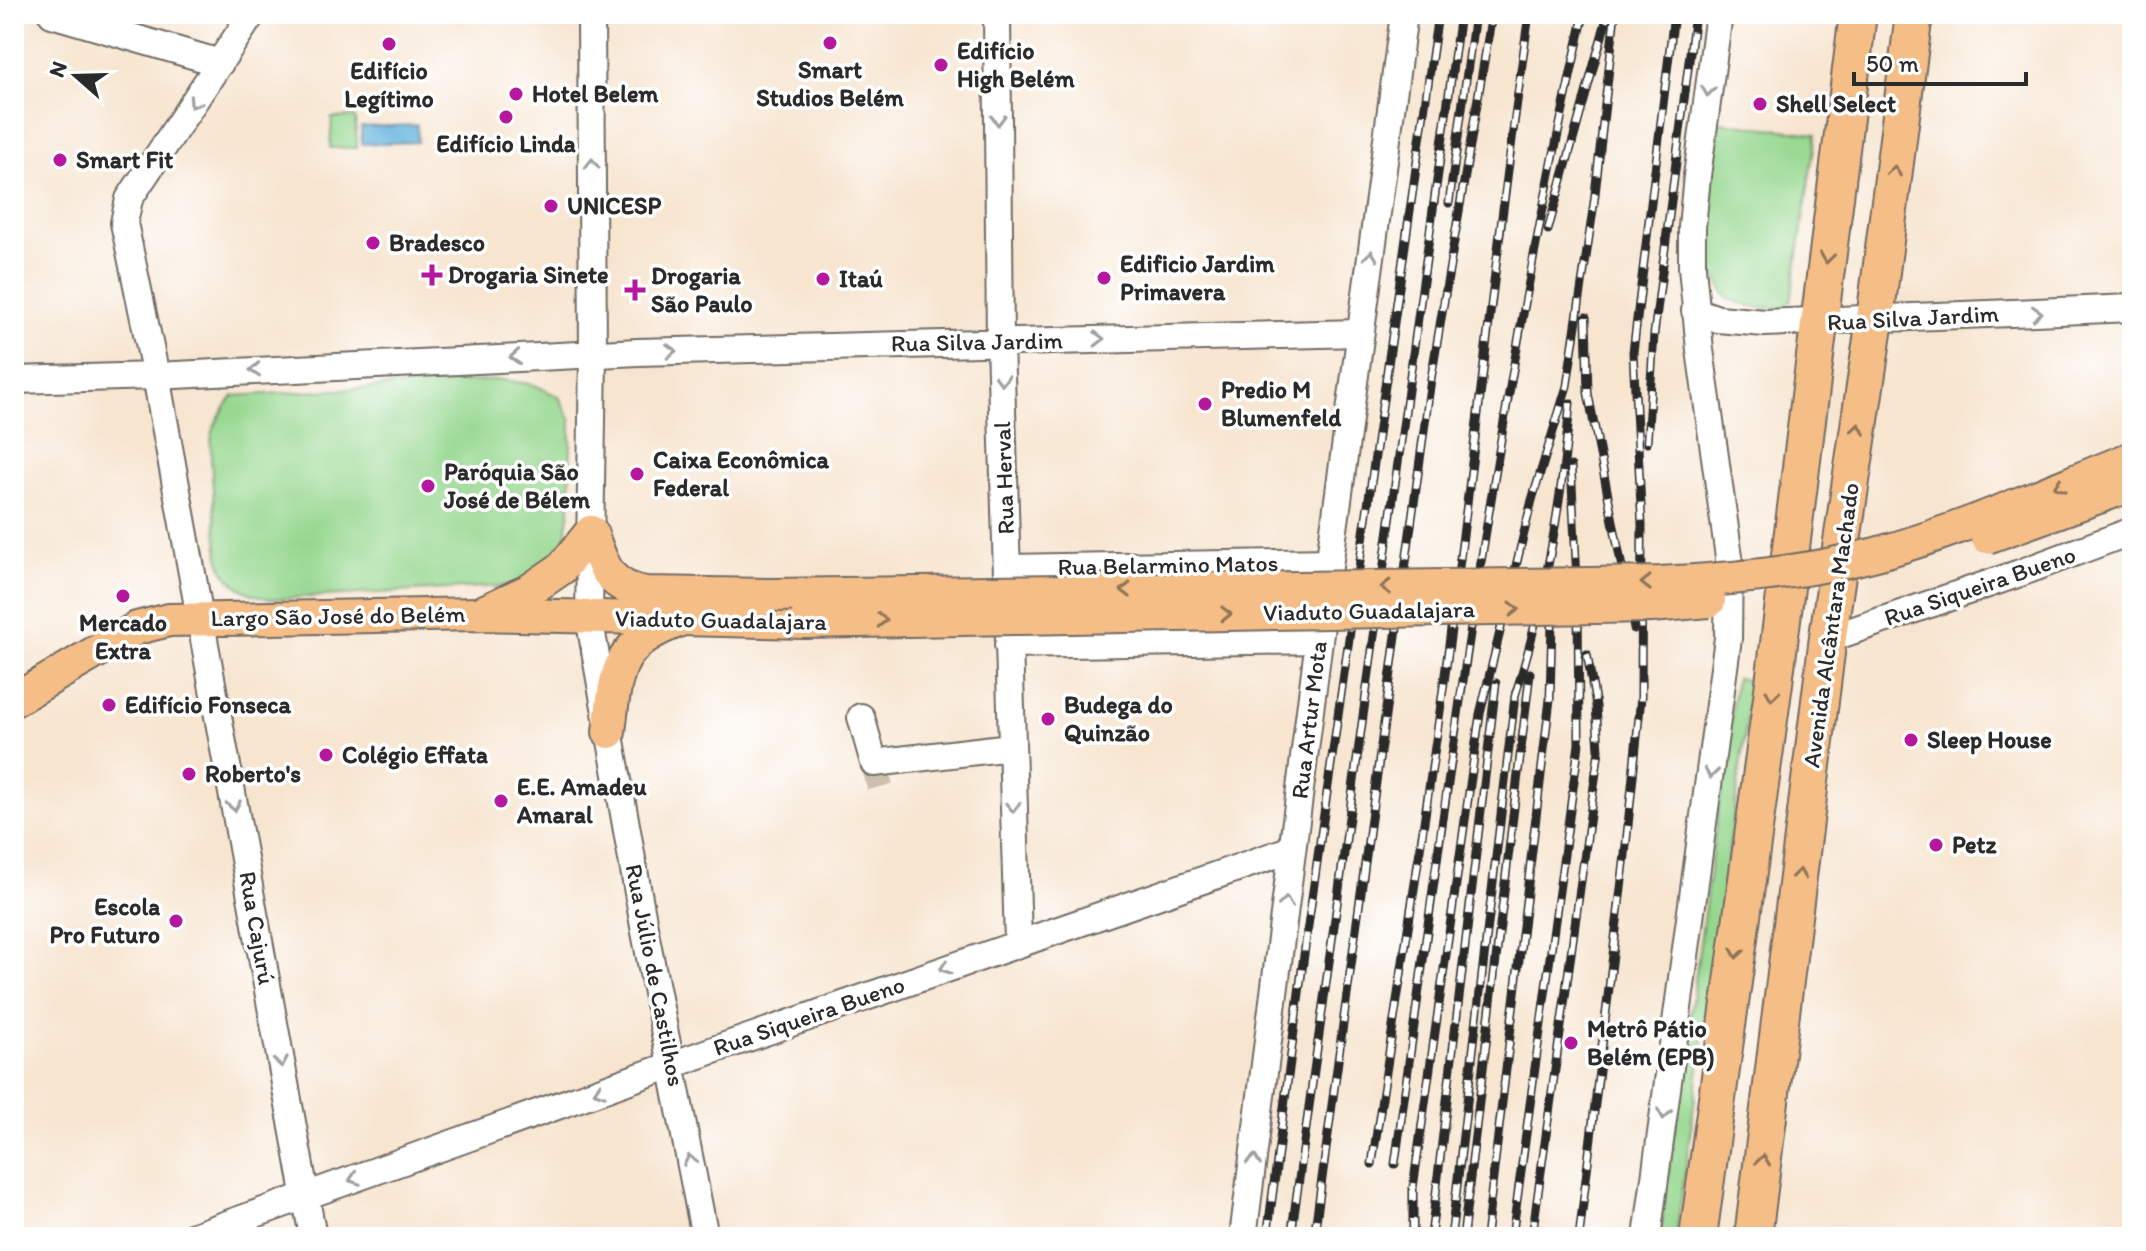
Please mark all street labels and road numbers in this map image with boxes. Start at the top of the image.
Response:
street label: Rua Silva Jardim [1826,299,2000,336]
street label: Rua Silva Jardim [891,326,1063,358]
street label: Rua Herval [987,421,1020,535]
street label: Avenida Alcântara Machado [1796,481,1865,769]
street label: Rua Siqueira Bueno [1880,539,2079,632]
street label: Rua Belarmino Matos [1057,548,1279,581]
street label: Viaduto Guadalajara [1263,594,1476,627]
street label: Largo São José do Belém [210,599,466,632]
street label: Viaduto Guadalajara [615,603,828,636]
street label: Rua Artur Mota [1284,639,1333,801]
street label: Rua Júlio de Castilhos [620,861,691,1089]
street label: Rua Cajurú [233,869,282,987]
street label: Rua Siqueira Bueno [709,969,908,1062]

